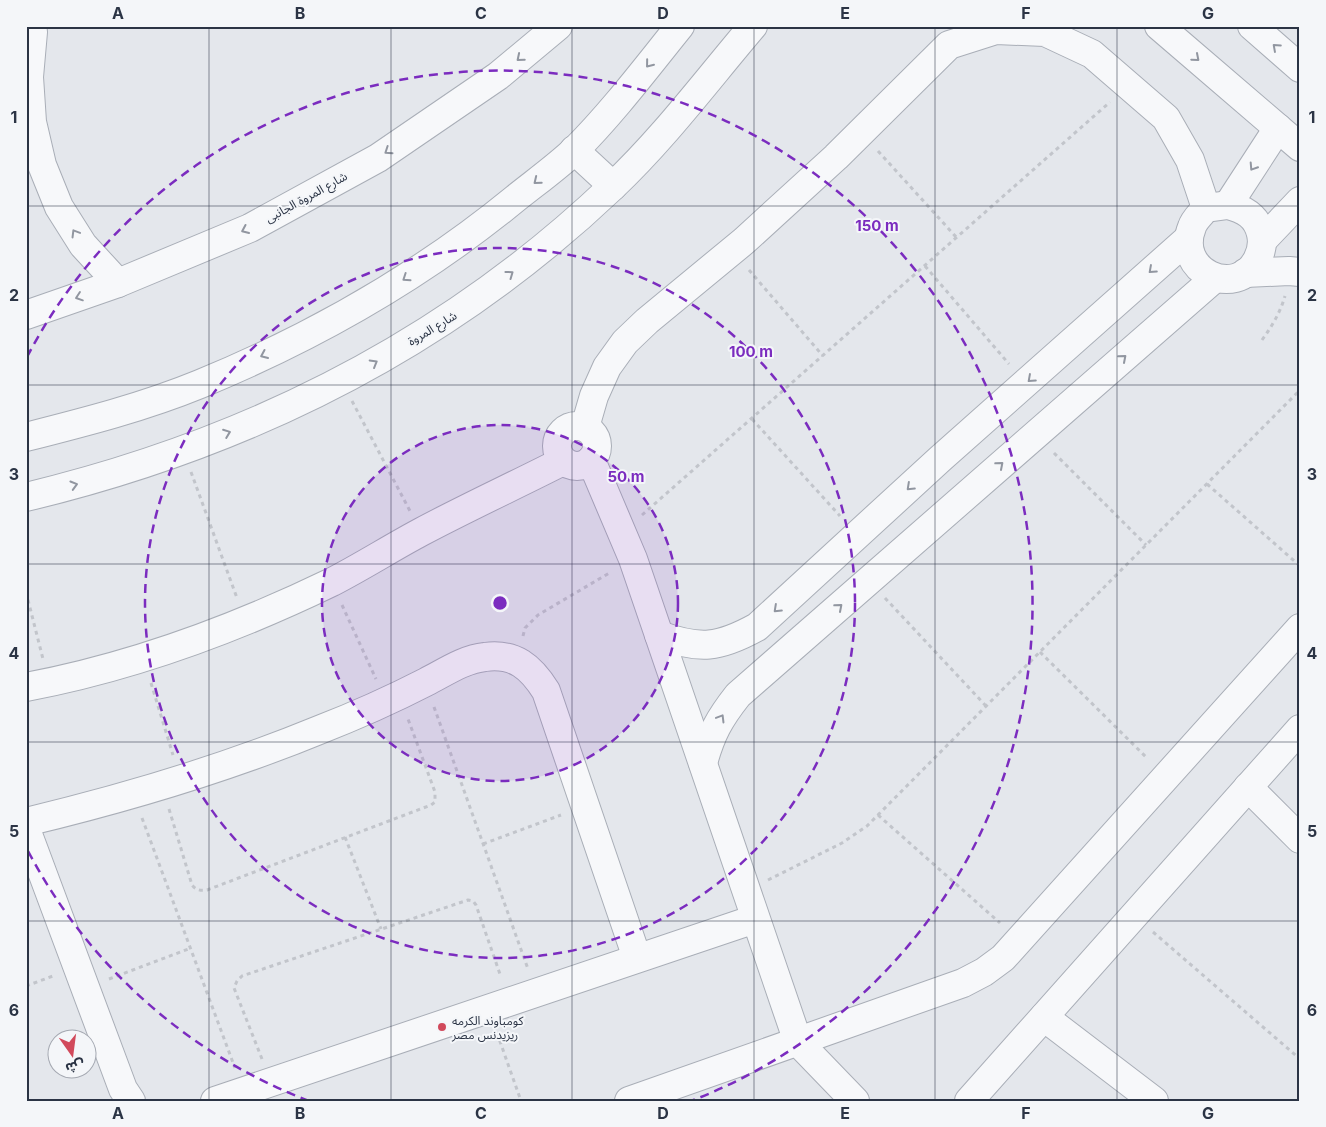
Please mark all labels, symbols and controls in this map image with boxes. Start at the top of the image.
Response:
text: A [112,3,124,23]
text: B [295,3,305,23]
text: C [475,3,487,23]
text: D [657,3,669,23]
text: E [840,3,850,23]
text: F [1021,3,1031,23]
text: G [1202,3,1214,23]
one-way arrow [1273,44,1282,53]
one-way arrow [517,52,526,61]
one-way arrow [1190,52,1199,61]
one-way arrow [646,58,654,67]
text: 1 [11,107,17,127]
text: 1 [1309,107,1315,127]
one-way arrow [384,145,393,154]
one-way arrow [1250,161,1259,171]
street label: شارع المروة الجانبى [262,168,351,227]
one-way arrow [534,176,543,184]
text: 150 m [855,216,899,235]
one-way arrow [241,223,250,234]
one-way arrow [72,229,82,238]
one-way arrow [1149,265,1158,274]
one-way arrow [504,271,514,280]
one-way arrow [403,272,412,281]
text: 2 [9,285,19,305]
text: 2 [1307,285,1317,305]
one-way arrow [75,291,83,301]
street label: شارع المروة [405,307,460,350]
text: 100 m [729,342,773,361]
one-way arrow [260,349,269,360]
one-way arrow [1117,356,1126,364]
one-way arrow [368,360,377,370]
one-way arrow [1028,373,1037,381]
one-way arrow [223,429,231,439]
one-way arrow [995,462,1004,471]
text: 3 [9,464,19,484]
text: 3 [1307,464,1317,484]
text: 50 m [608,467,644,486]
one-way arrow [69,481,77,491]
one-way arrow [907,481,916,490]
centre of rings [491,594,509,612]
one-way arrow [774,603,783,612]
one-way arrow [834,604,843,613]
text: 4 [9,643,20,663]
text: 4 [1307,643,1318,663]
one-way arrow [715,714,724,723]
text: 5 [9,821,19,841]
text: 5 [1307,821,1317,841]
text: 6 [9,1000,19,1020]
text: 6 [1307,1000,1317,1020]
place label: كومباوند الكرمه ريزيدنس مصر [451,1013,524,1042]
marker: كومباوند الكرمه ريزيدنس مصر [436,1021,448,1033]
north arrow [48,1030,98,1080]
text: ش [64,1057,87,1078]
text: A [112,1103,124,1123]
text: B [295,1103,305,1123]
text: C [475,1103,487,1123]
text: D [657,1103,669,1123]
text: E [840,1103,850,1123]
text: F [1021,1103,1031,1123]
text: G [1202,1103,1214,1123]

